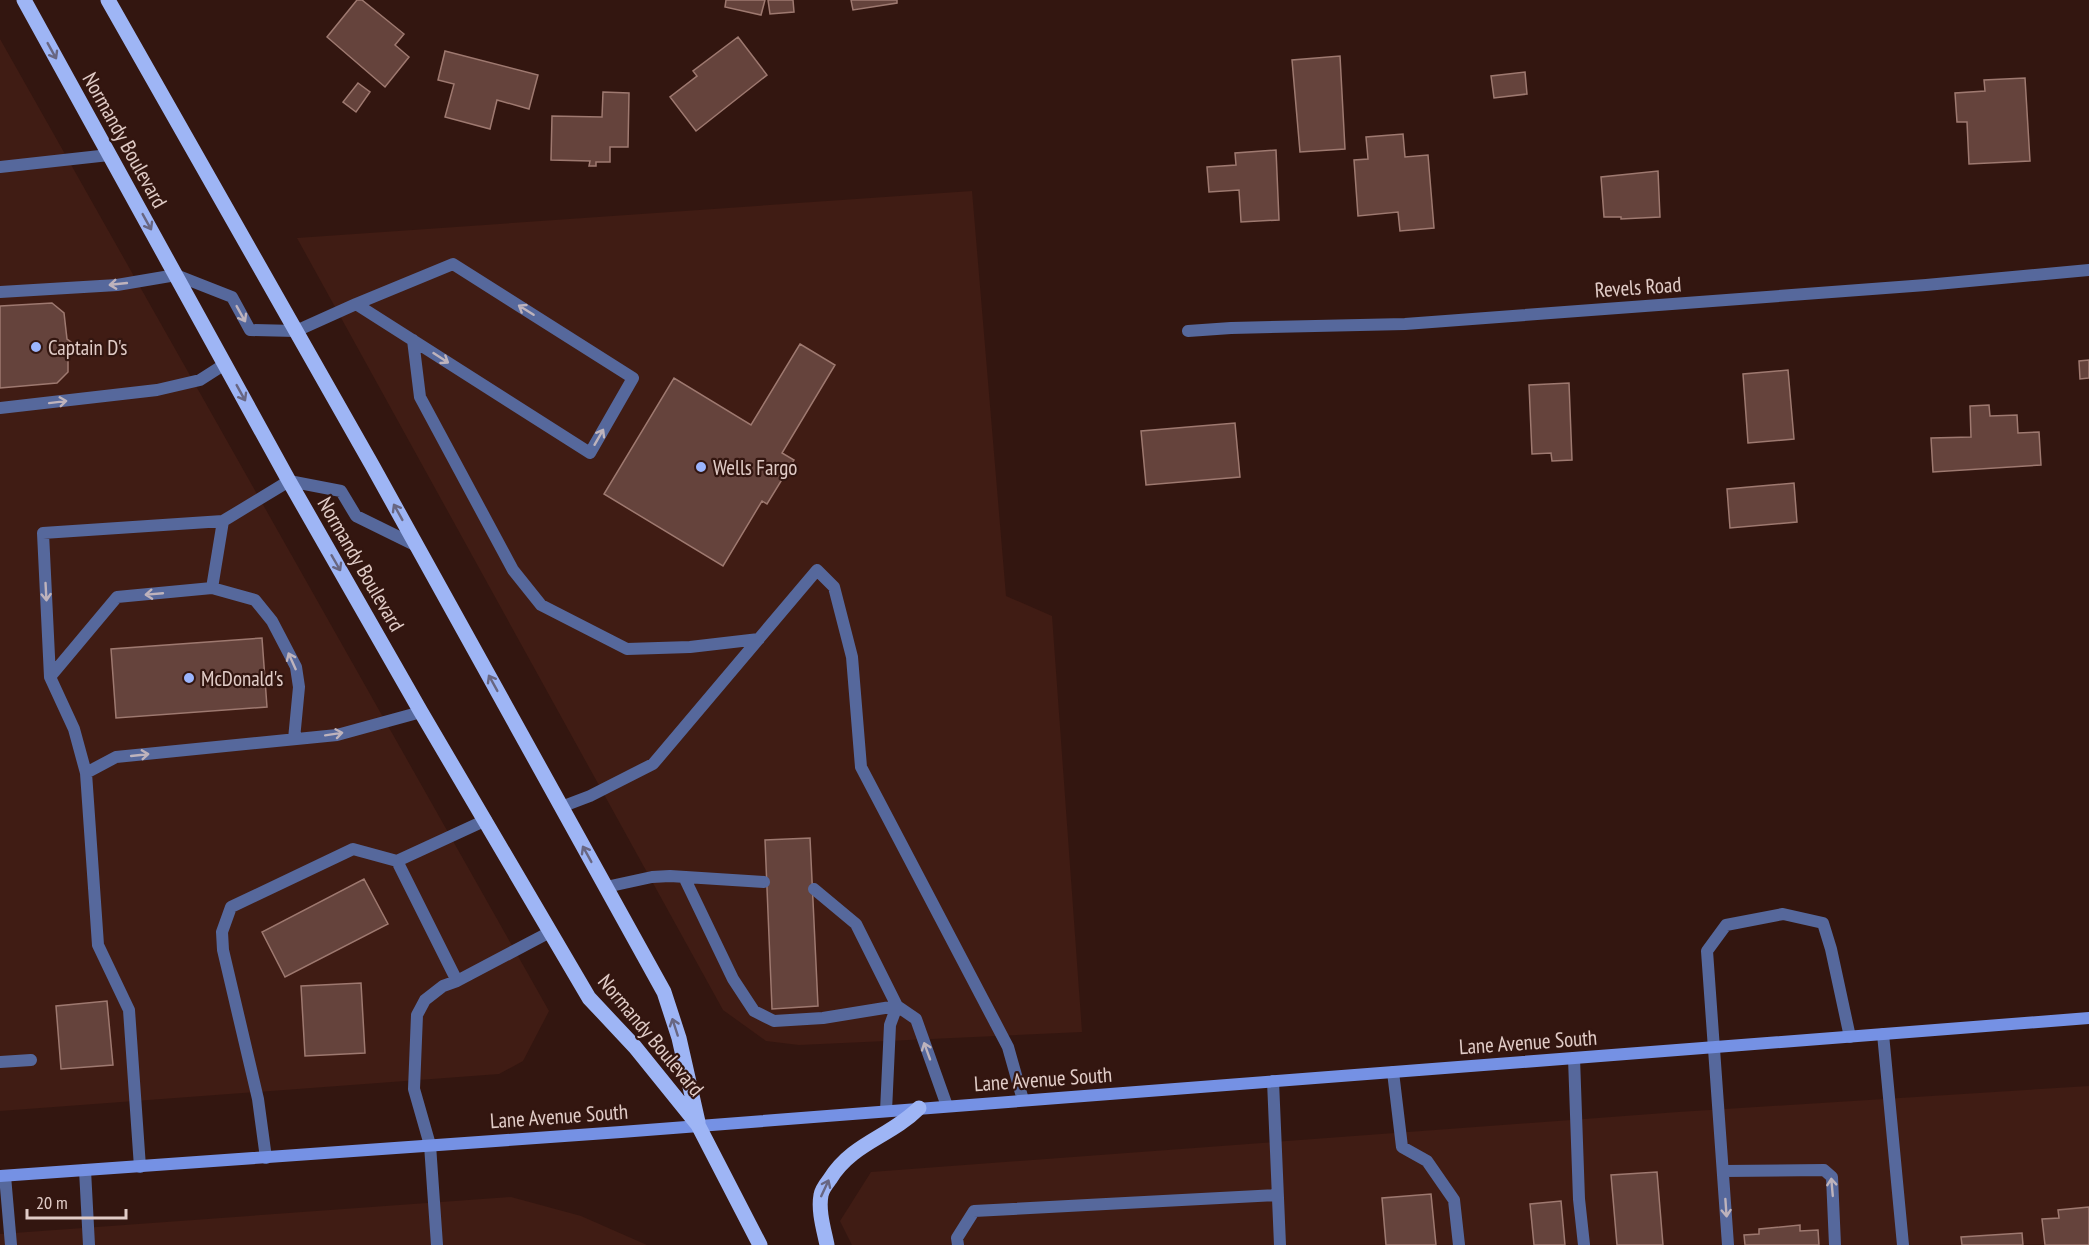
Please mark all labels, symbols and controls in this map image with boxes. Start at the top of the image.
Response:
one-way arrow [46,42,58,59]
street label: Normandy Boulevard [77,67,173,213]
one-way arrow [141,213,153,230]
street label: Revels Road [1594,271,1682,303]
one-way arrow [109,279,128,290]
one-way arrow [518,304,535,316]
one-way arrow [235,305,247,322]
place label: Captain D's [48,334,127,361]
marker: Captain D's [29,340,43,354]
one-way arrow [432,352,449,364]
one-way arrow [235,384,247,401]
one-way arrow [48,396,68,407]
one-way arrow [593,429,605,446]
place label: Wells Fargo [713,454,797,481]
marker: Wells Fargo [694,460,708,474]
street label: Normandy Boulevard [312,492,410,636]
one-way arrow [392,504,403,522]
one-way arrow [330,554,342,571]
one-way arrow [40,581,51,601]
one-way arrow [145,589,165,600]
one-way arrow [286,652,297,671]
place label: McDonald's [201,665,283,692]
marker: McDonald's [182,671,196,685]
one-way arrow [487,675,499,692]
one-way arrow [324,729,344,740]
one-way arrow [130,749,150,760]
one-way arrow [581,845,592,863]
street label: Normandy Boulevard [592,969,710,1101]
one-way arrow [669,1018,680,1037]
street label: Lane Avenue South [1458,1024,1598,1060]
one-way arrow [921,1042,932,1061]
street label: Lane Avenue South [973,1061,1113,1097]
street label: Lane Avenue South [489,1098,629,1134]
one-way arrow [1826,1177,1837,1197]
one-way arrow [820,1180,832,1198]
scale bar [27,1182,126,1220]
text: 20 m [36,1191,68,1214]
one-way arrow [1721,1198,1732,1218]

